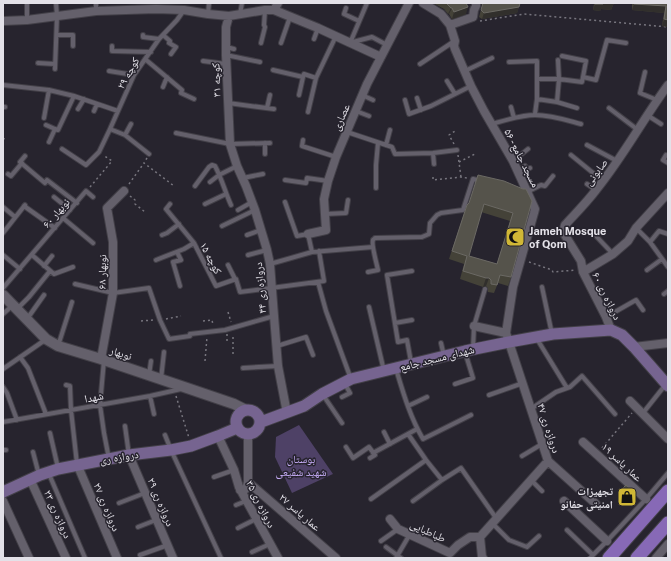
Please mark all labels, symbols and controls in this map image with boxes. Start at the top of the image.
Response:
street label: کوچه ۲۹ [114,55,142,91]
street label: کوچه ۳۱ [209,62,223,97]
street label: عصاری [330,101,353,133]
street label: ۵۶ - مسجد جامع [501,127,542,190]
street label: صابونی [582,156,611,188]
street label: نوبهار ۶۰ [40,196,72,230]
place label: Jameh Mosque of Qom [529,225,606,250]
mosque icon: Jameh Mosque of Qom [504,226,526,248]
street label: کوچه ۱۵ [197,240,225,277]
street label: نوبهار ۶۸ [96,254,109,290]
street label: دروازه ری ۴۴ [252,261,269,314]
street label: دروازه ری ۶۰ [589,270,624,323]
street label: شهدای مسجد جامع [399,343,476,374]
street label: نوبهار [107,344,134,362]
street label: شهدا [83,389,105,405]
street label: دروازه ری ۴۷ [534,402,563,455]
street label: عمار یاسر ۱۹ [599,440,645,484]
street label: دروازه ری [99,448,140,467]
park label: بوستان شهید شفیعی [276,453,326,479]
street label: دروازه ری ۲۹ [144,476,177,529]
street label: دروازه ری ۳۵ [243,478,278,531]
street label: دروازه ری ۲۷ [90,481,123,534]
place label: تجهیزات امنیتی حفانو [560,485,613,512]
shop icon: تجهیزات امنیتی حفانو [616,486,638,508]
street label: دروازه ری ۲۳ [41,488,74,541]
street label: عمار یاسر ۲۷ [277,491,323,534]
street label: طباطبایی [408,518,448,545]

